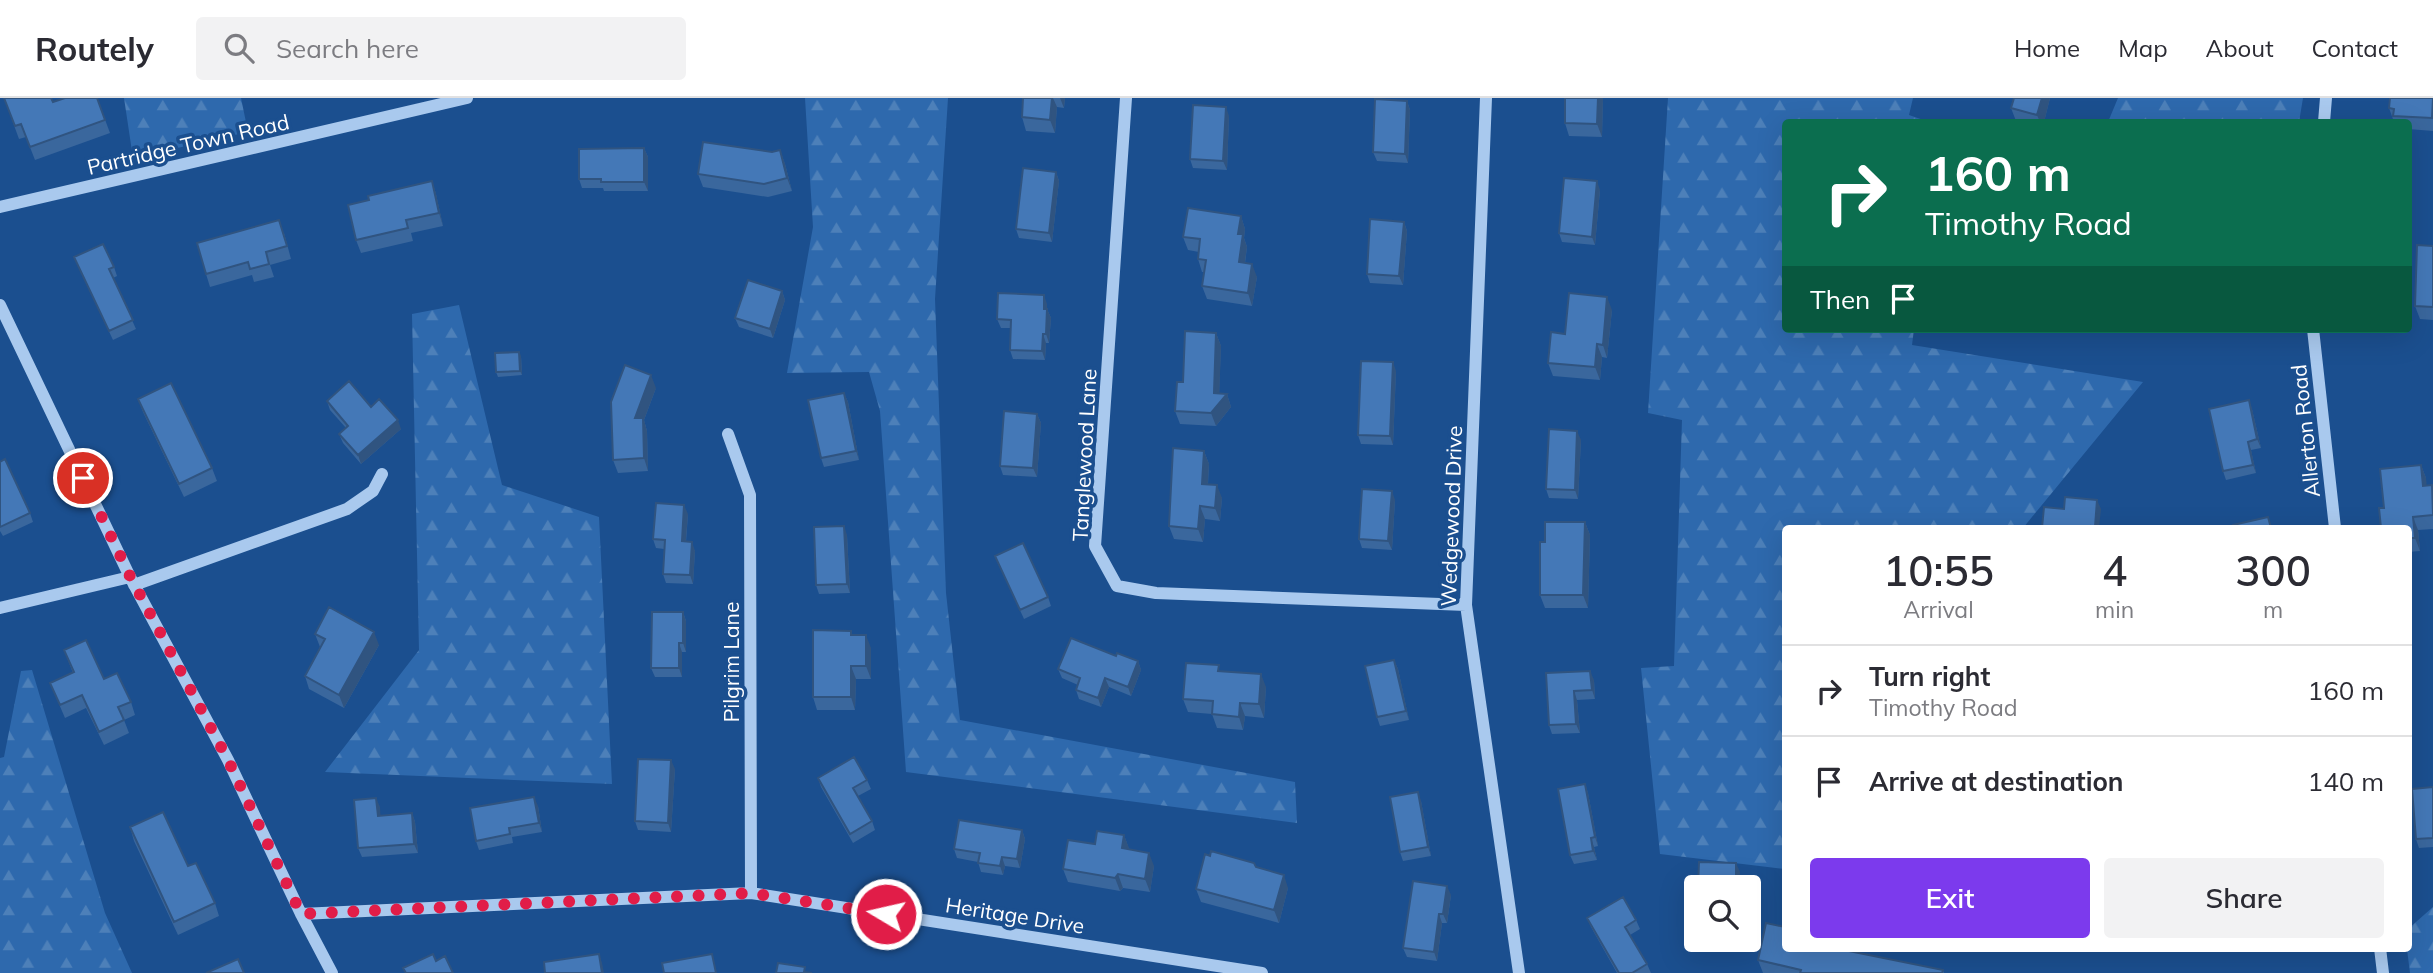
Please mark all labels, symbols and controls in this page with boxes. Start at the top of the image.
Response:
search box [196,17,686,80]
text: Routely [35,28,154,69]
icon: search [220,29,258,67]
text: Search here [276,32,419,65]
text: Home [2014,33,2080,63]
text: Map [2118,33,2168,63]
text: About [2206,33,2274,63]
text: Contact [2312,33,2398,63]
street label: Partridge Town Road [84,108,292,180]
text: 160 m [1925,142,2071,203]
icon: right [1810,147,1901,238]
text: Timothy Road [1925,203,2132,243]
icon: arrive [1884,280,1922,318]
text: Then [1810,283,1870,316]
street label: Allerton Road [2285,363,2325,499]
street label: Tanglewood Lane [1066,368,1102,542]
street label: Wedgewood Drive [1435,425,1467,607]
pin [53,448,113,508]
icon: arrive [64,459,102,497]
text: 10:55 [1883,544,1994,597]
text: 4 [2102,544,2127,597]
text: 300 [2235,544,2311,597]
text: Arrival [1903,595,1974,624]
text: min [2095,595,2134,624]
text: m [2263,595,2283,624]
street label: Pilgrim Lane [718,602,744,722]
text: Turn right [1869,660,1990,693]
icon: right [1810,672,1848,710]
text: 160 m [2308,674,2384,707]
text: Timothy Road [1869,693,2018,722]
icon: arrive [1810,763,1848,801]
text: Arrive at destination [1869,765,2124,798]
text: 140 m [2308,765,2384,798]
button: Exit [1810,858,2090,938]
button: Share [2104,858,2384,938]
map controls [1684,875,1761,952]
button: search [1684,875,1761,952]
position arrow [849,877,923,951]
street label: Heritage Drive [944,891,1086,939]

